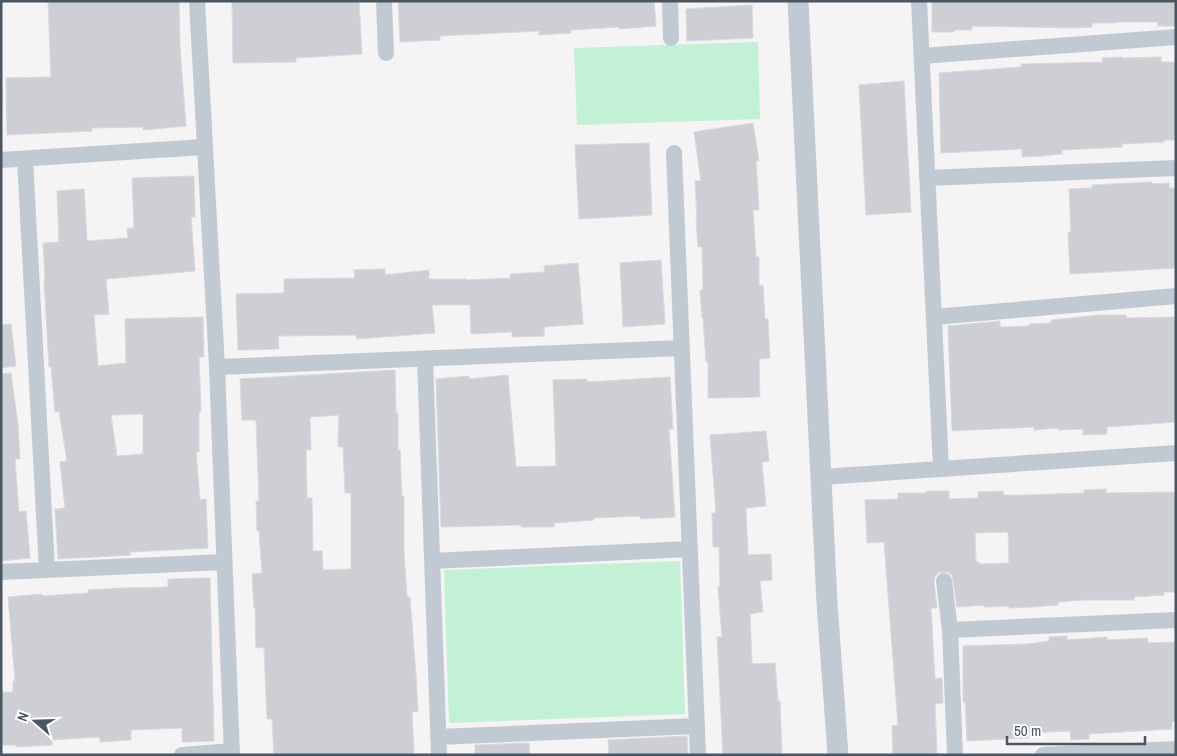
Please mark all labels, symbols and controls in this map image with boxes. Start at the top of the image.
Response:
north arrow [10,696,60,746]
text: N [13,710,33,724]
scale bar [1007,714,1144,746]
text: 50 m [1014,720,1041,741]

